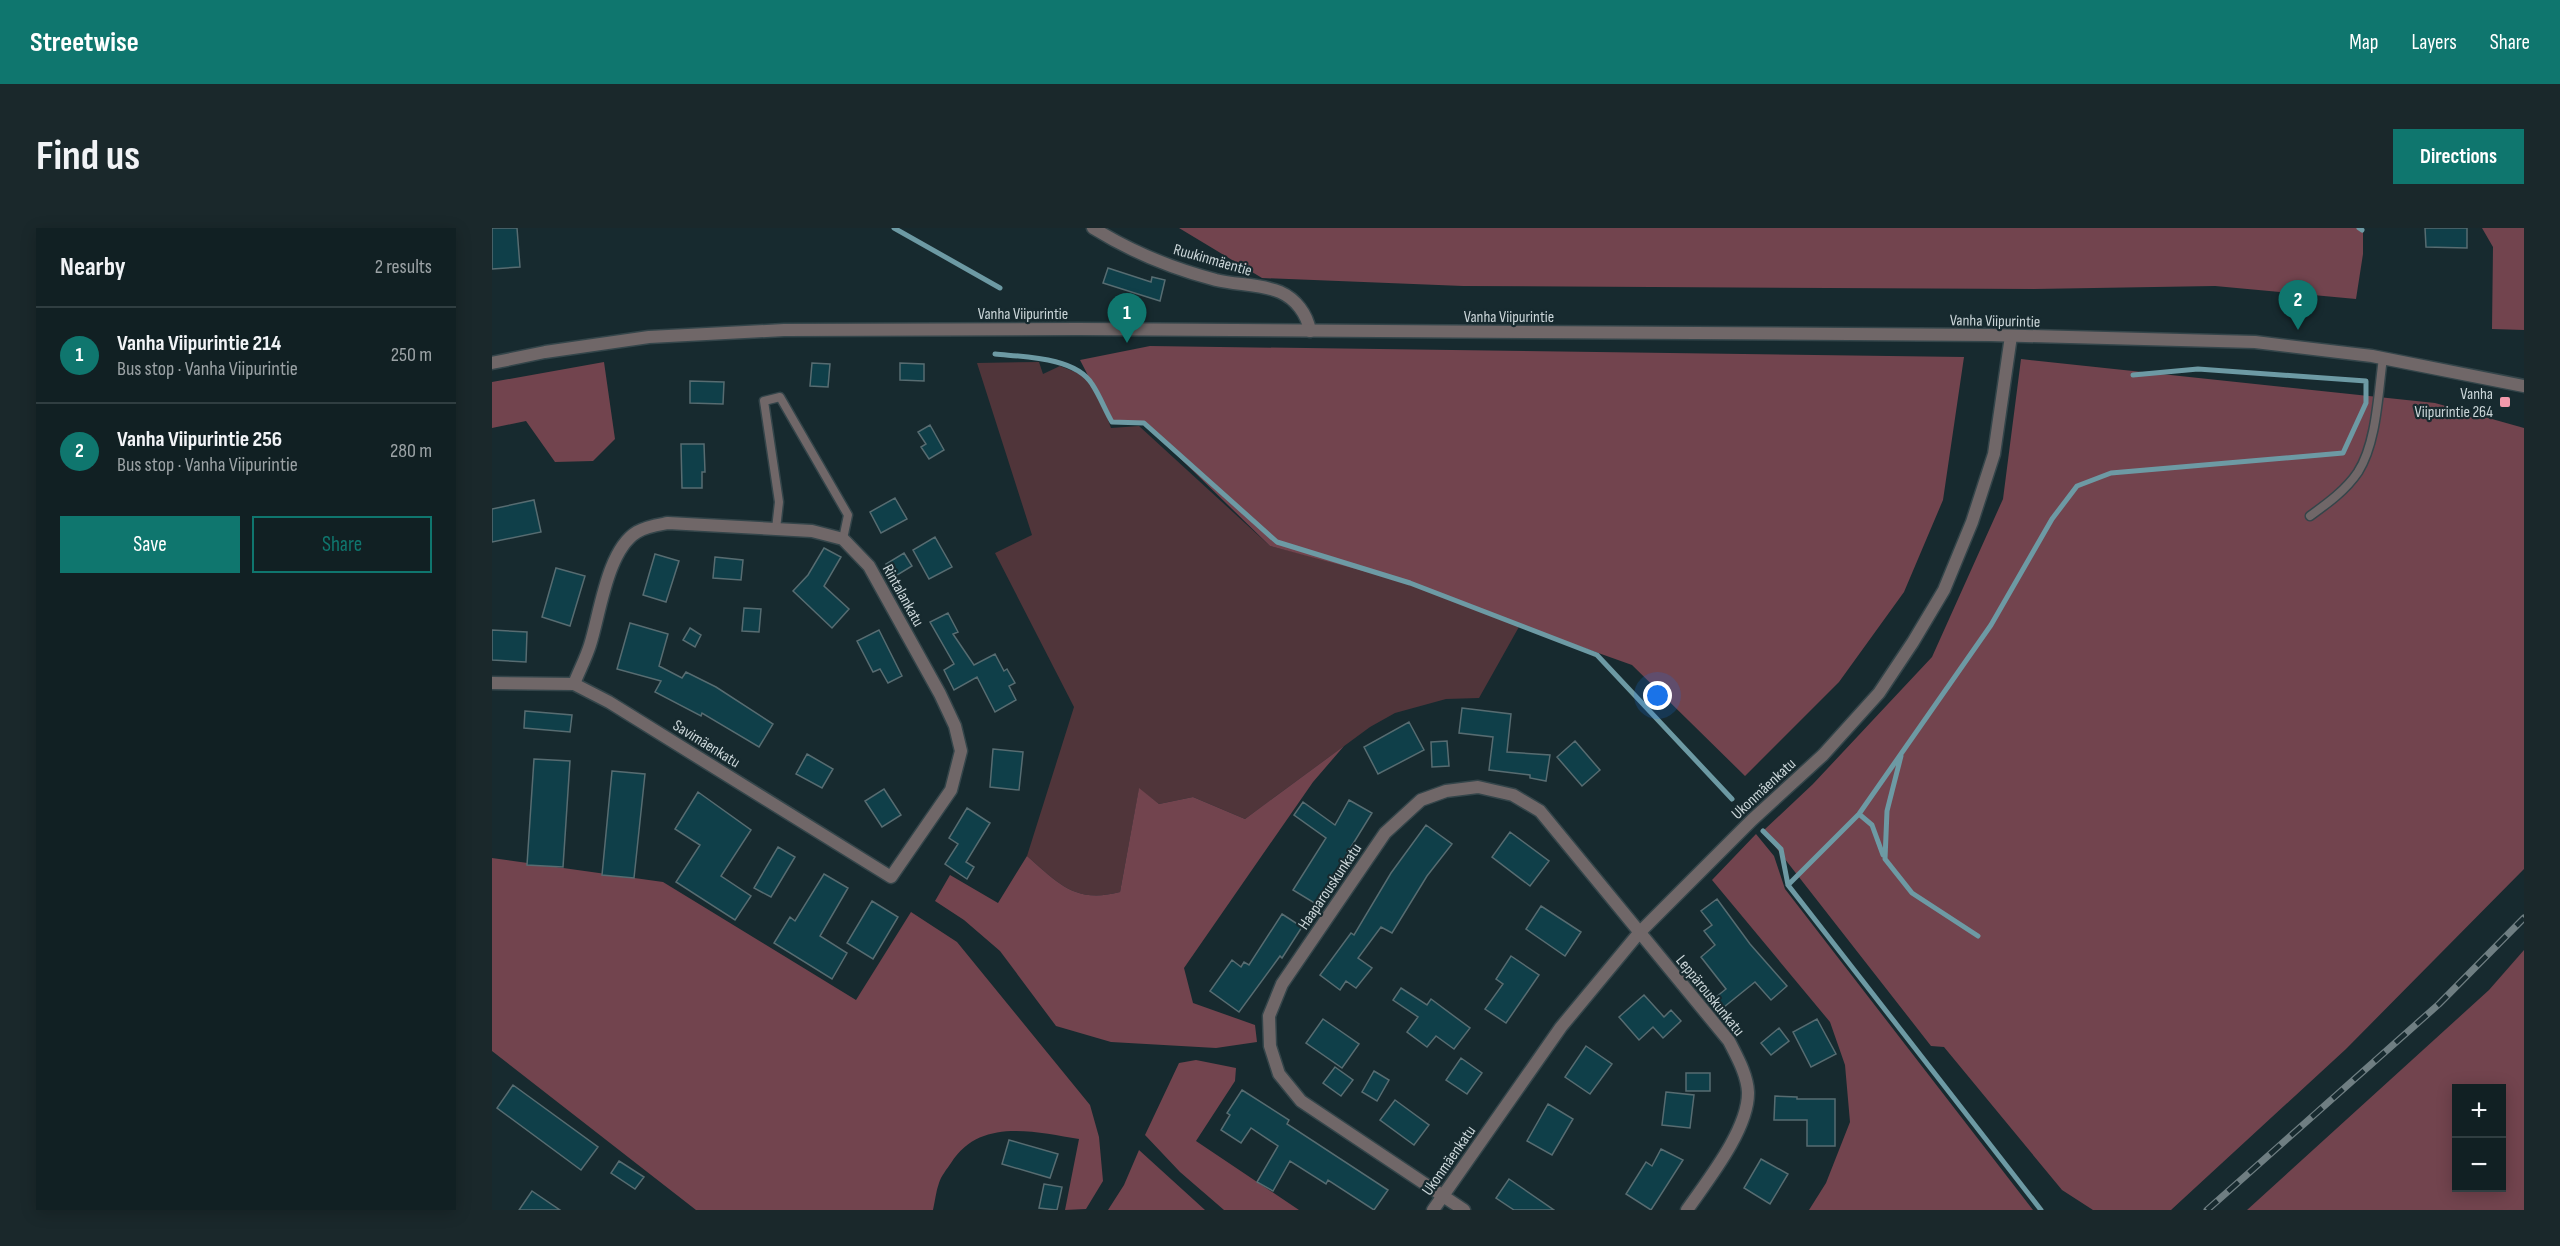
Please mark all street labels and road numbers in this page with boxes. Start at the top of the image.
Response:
street label: Ruukinmäentie [1171,240,1254,281]
street label: Vanha Viipurintie [978,305,1068,324]
street label: Vanha Viipurintie [1464,308,1554,327]
street label: Vanha Viipurintie [1950,311,2040,332]
street label: Rintalankatu [878,561,928,630]
street label: Savimäenkatu [669,716,743,772]
street label: Ukonmäenkatu [1728,755,1800,824]
street label: Haaparouskunkatu [1294,840,1366,934]
street label: Leppärouskunkatu [1671,952,1748,1040]
street label: Ukonmäenkatu [1418,1122,1480,1199]

